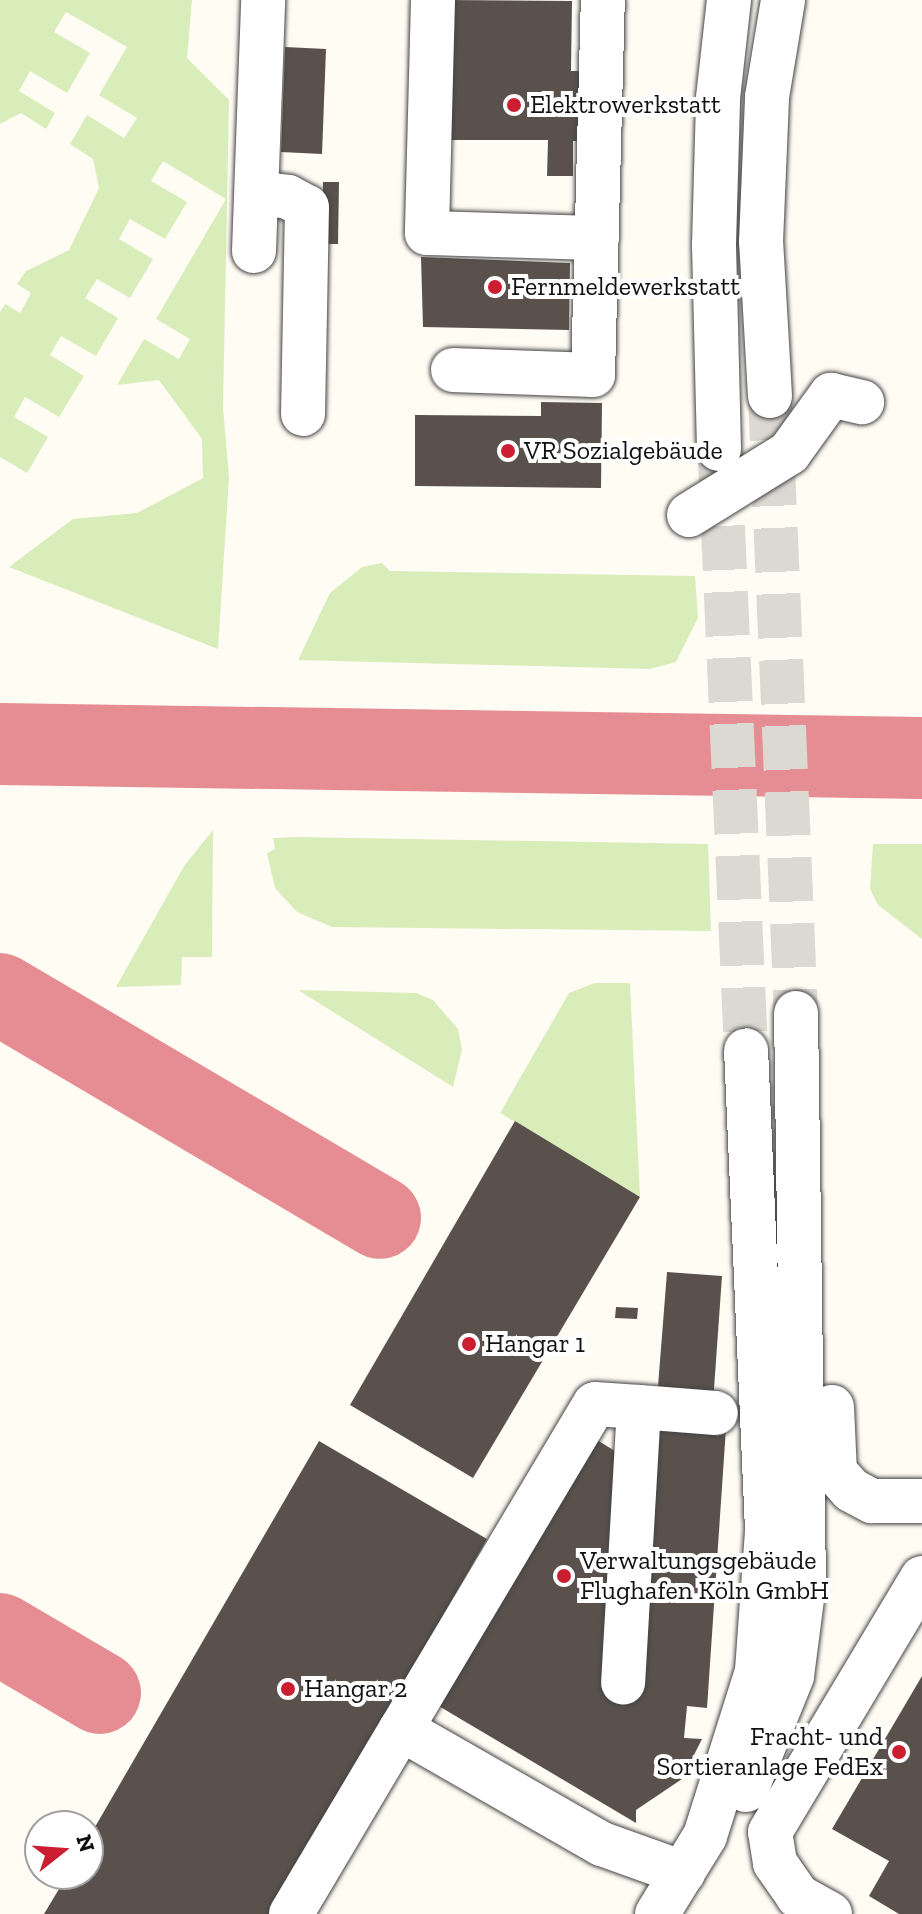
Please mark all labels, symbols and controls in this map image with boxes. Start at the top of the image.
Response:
place label: Elektrowerkstatt [530,89,721,121]
marker: Elektrowerkstatt [505,96,523,114]
place label: Fernmeldewerkstatt [511,271,740,303]
marker: Fernmeldewerkstatt [486,278,504,296]
place label: VR Sozialgebäude [524,435,723,467]
marker: VR Sozialgebäude [499,442,517,460]
place label: Hangar 1 [485,1328,585,1360]
marker: Hangar 1 [460,1335,478,1353]
place label: Verwaltungsgebäude Flughafen Köln GmbH [580,1545,829,1606]
marker: Verwaltungsgebäude Flughafen Köln GmbH [555,1567,573,1585]
place label: Hangar 2 [304,1673,408,1705]
marker: Hangar 2 [279,1680,297,1698]
place label: Fracht- und Sortieranlage FedEx [656,1721,883,1782]
marker: Fracht- und Sortieranlage FedEx [890,1743,908,1761]
north arrow [24,1810,104,1890]
text: N [70,1831,101,1855]

